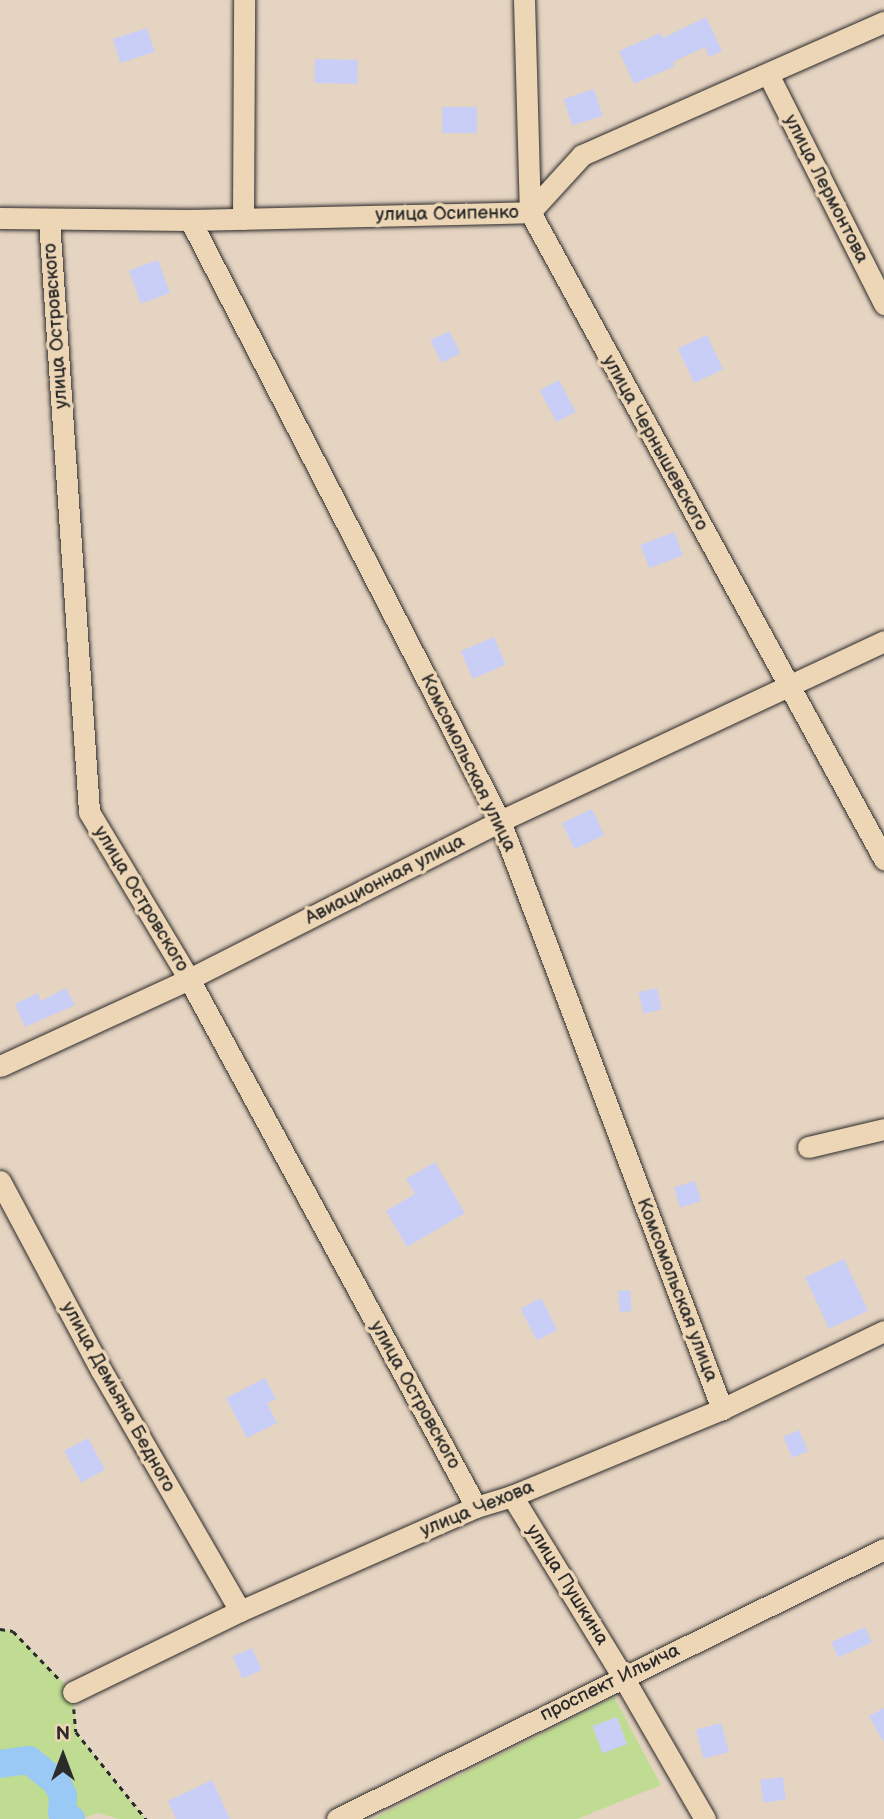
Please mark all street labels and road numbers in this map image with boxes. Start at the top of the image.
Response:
street label: улица Лермонтова [779,111,873,267]
street label: улица Осипенко [375,201,519,227]
street label: улица Островского [39,242,73,410]
street label: улица Чернышевского [597,351,713,535]
street label: Комсомольская улица [415,670,521,856]
street label: улица Островского [88,822,194,976]
street label: Авиационная улица [301,830,469,930]
street label: Комсомольская улица [631,1195,723,1385]
street label: улица Демьяна Бедного [56,1298,180,1496]
street label: улица Островского [365,1317,465,1473]
street label: улица Чехова [417,1476,537,1542]
street label: улица Пушкина [521,1520,613,1650]
street label: проспект Ильича [536,1639,684,1727]

